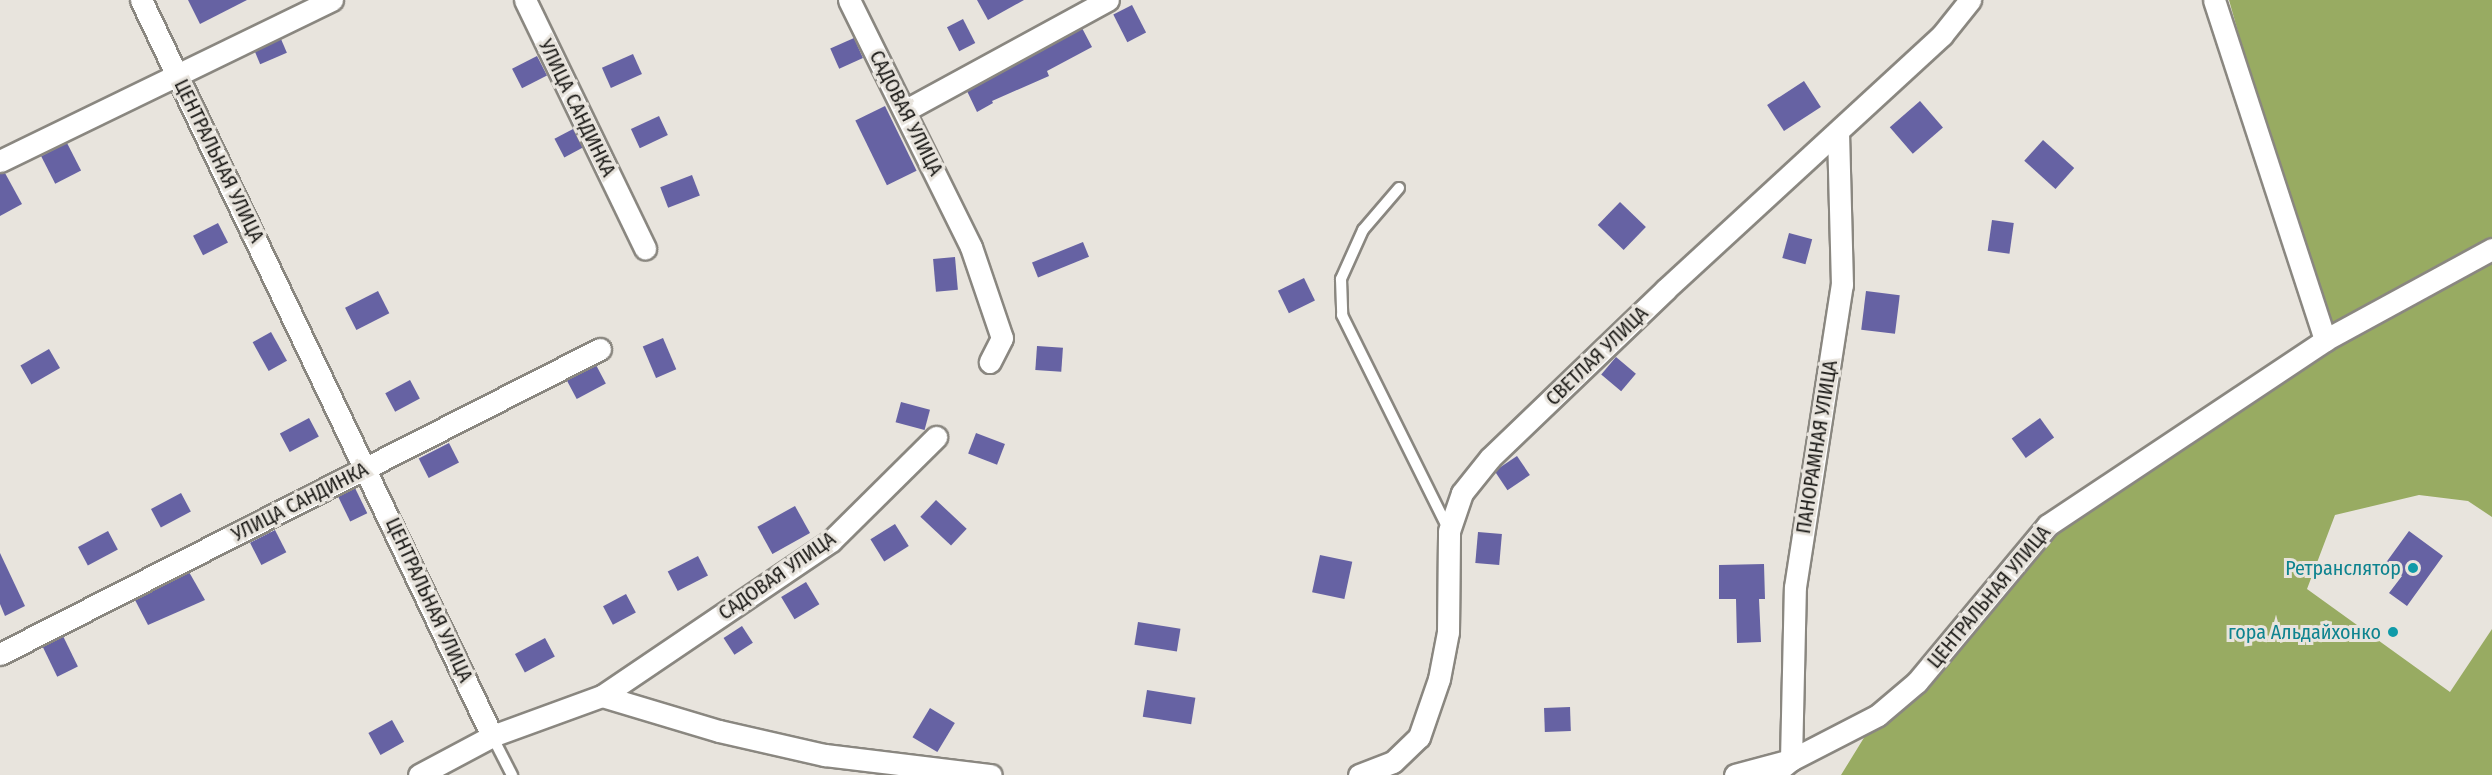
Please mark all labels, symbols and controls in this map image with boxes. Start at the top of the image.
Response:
street label: УЛИЦА САНДИНКА [533,35,621,181]
street label: САДОВАЯ УЛИЦА [864,46,948,180]
street label: ЦЕНТРАЛЬНАЯ УЛИЦА [169,75,269,247]
street label: СВЕТЛАЯ УЛИЦА [1541,301,1653,411]
street label: ПАНОРАМНАЯ УЛИЦА [1791,359,1843,535]
street label: УЛИЦА САНДИНКА [228,457,372,547]
street label: ЦЕНТРАЛЬНАЯ УЛИЦА [380,514,478,686]
street label: ЦЕНТРАЛЬНАЯ УЛИЦА [1922,521,2056,673]
street label: САДОВАЯ УЛИЦА [714,527,840,625]
place label: Ретранслятор [2285,556,2401,580]
marker: Ретранслятор [2406,561,2420,575]
place label: гора Альдайхонко [2228,620,2381,644]
marker: гора Альдайхонко [2386,625,2400,639]

